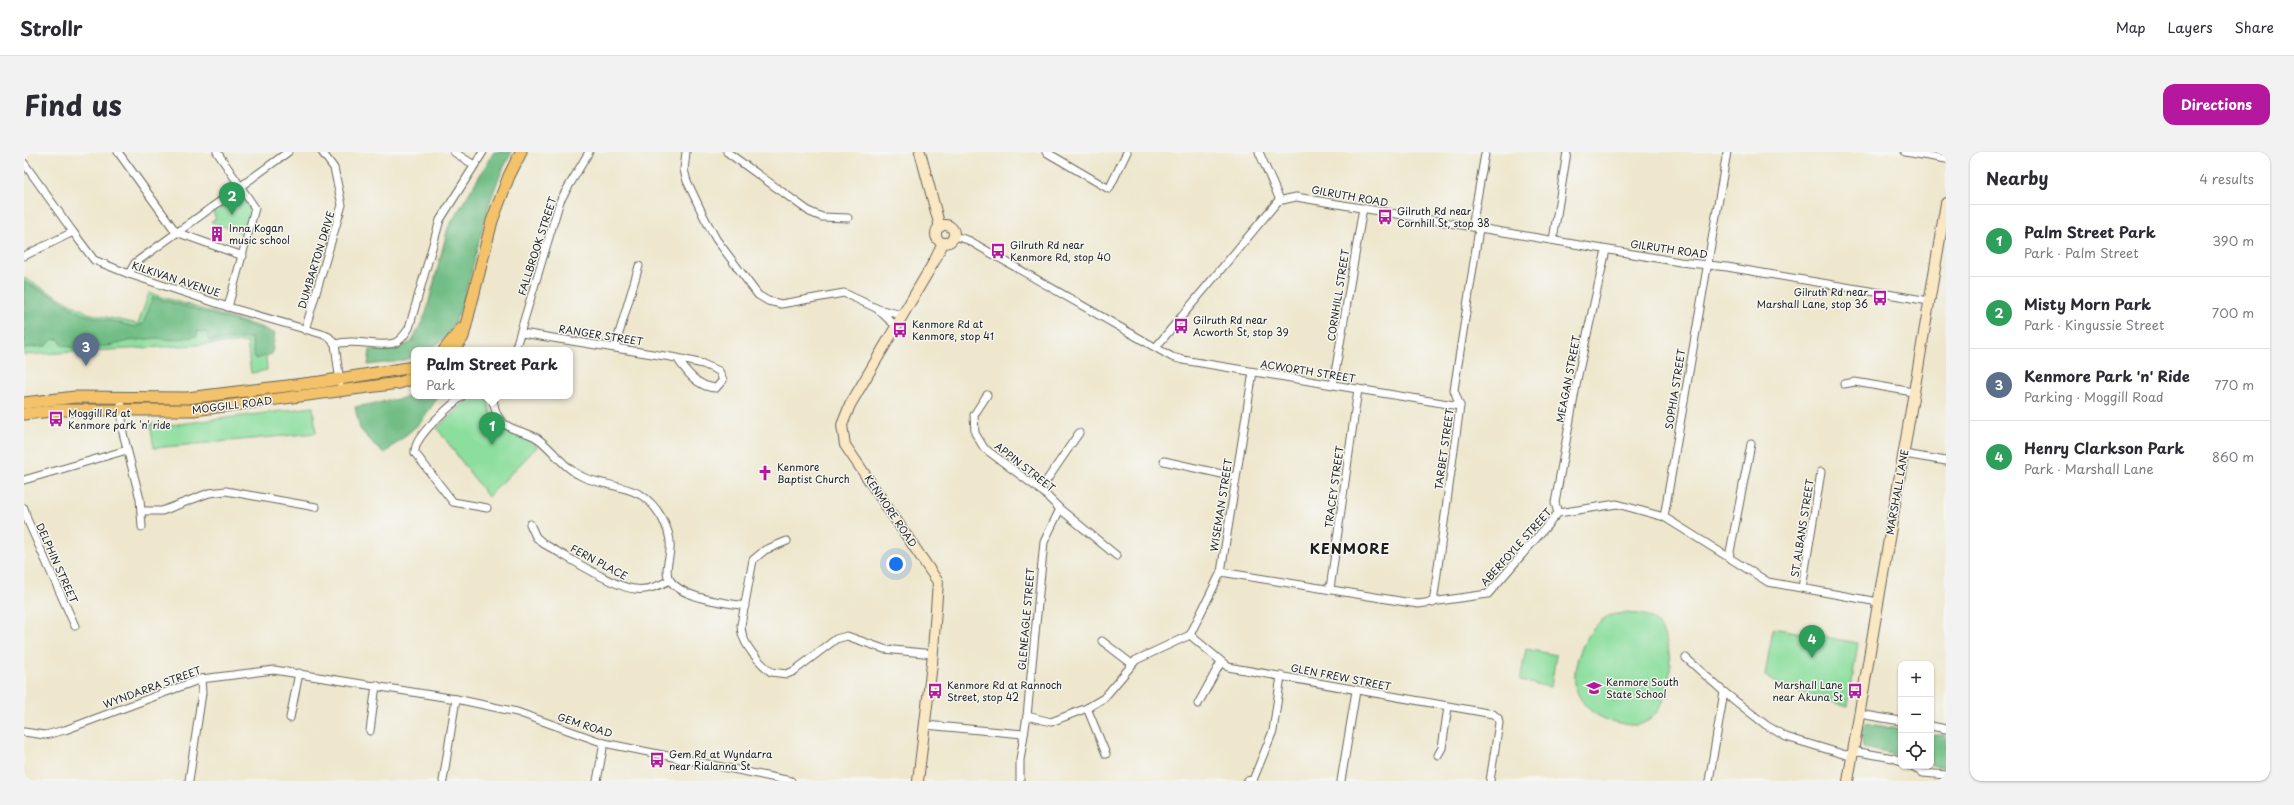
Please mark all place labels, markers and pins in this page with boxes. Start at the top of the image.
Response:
pin: 2 [219,182,245,215]
place label: Gilruth Rd near Cornhill St, stop 38 [1397,203,1490,230]
bus stop icon: Gilruth Rd near Cornhill St, stop 38 [1376,208,1394,226]
place label: Inna Kogan music school [229,220,290,247]
building icon: Inna Kogan music school [208,225,226,243]
place label: Gilruth Rd near Kenmore Rd, stop 40 [1010,237,1111,264]
bus stop icon: Gilruth Rd near Kenmore Rd, stop 40 [989,242,1007,260]
place label: Gilruth Rd near Marshall Lane, stop 36 [1757,284,1868,311]
bus stop icon: Gilruth Rd near Marshall Lane, stop 36 [1871,289,1889,307]
place label: Gilruth Rd near Acworth St, stop 39 [1193,312,1289,339]
place label: Kenmore Rd at Kenmore, stop 41 [912,316,994,343]
bus stop icon: Gilruth Rd near Acworth St, stop 39 [1172,317,1190,335]
bus stop icon: Kenmore Rd at Kenmore, stop 41 [891,321,909,339]
pin: 3 [73,333,99,366]
place label: Moggill Rd at Kenmore park 'n' ride [68,405,171,432]
bus stop icon: Moggill Rd at Kenmore park 'n' ride [47,410,65,428]
pin: 1 [479,412,505,445]
place label: Kenmore Baptist Church [777,459,850,486]
church icon: Kenmore Baptist Church [756,464,774,482]
pin: 4 [1799,625,1825,658]
place label: Kenmore South State School [1606,674,1679,701]
place label: Kenmore Rd at Rannoch Street, stop 42 [947,677,1062,704]
place label: Marshall Lane near Akuna St [1772,677,1843,704]
school or university icon: Kenmore South State School [1585,679,1603,697]
bus stop icon: Kenmore Rd at Rannoch Street, stop 42 [926,682,944,700]
bus stop icon: Marshall Lane near Akuna St [1846,682,1864,700]
place label: Gem Rd at Wyndarra near Rialanna St [669,746,773,773]
bus stop icon: Gem Rd at Wyndarra near Rialanna St [648,751,666,769]

